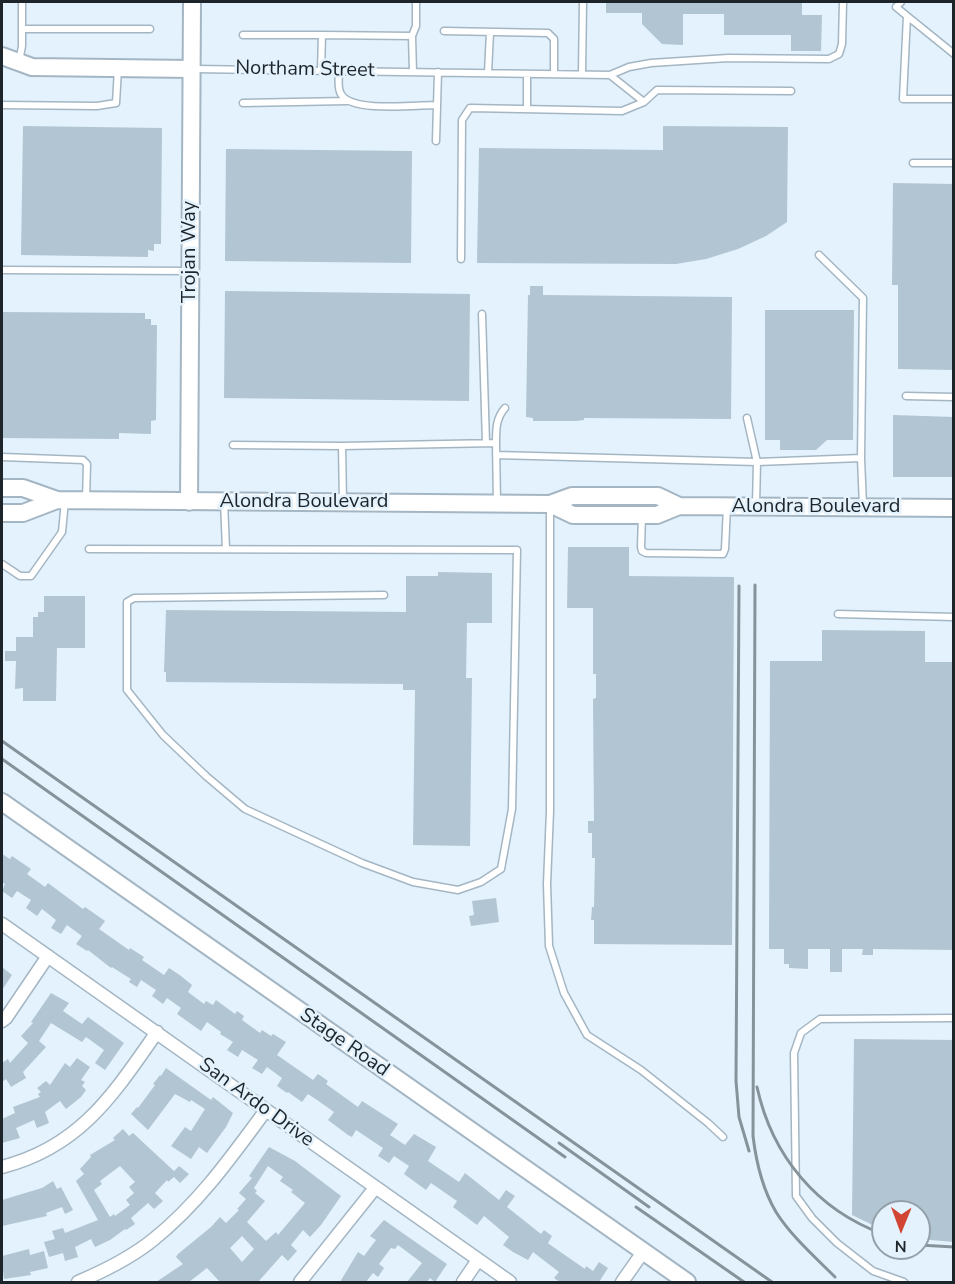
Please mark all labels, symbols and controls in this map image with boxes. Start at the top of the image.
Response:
street label: Northam Street [235,57,375,83]
street label: Trojan Way [178,201,202,303]
street label: Alondra Boulevard [220,490,388,514]
street label: Alondra Boulevard [732,495,900,519]
street label: Stage Road [295,1003,393,1083]
street label: San Ardo Drive [194,1053,318,1153]
north arrow [871,1200,931,1260]
text: N [895,1235,907,1257]

